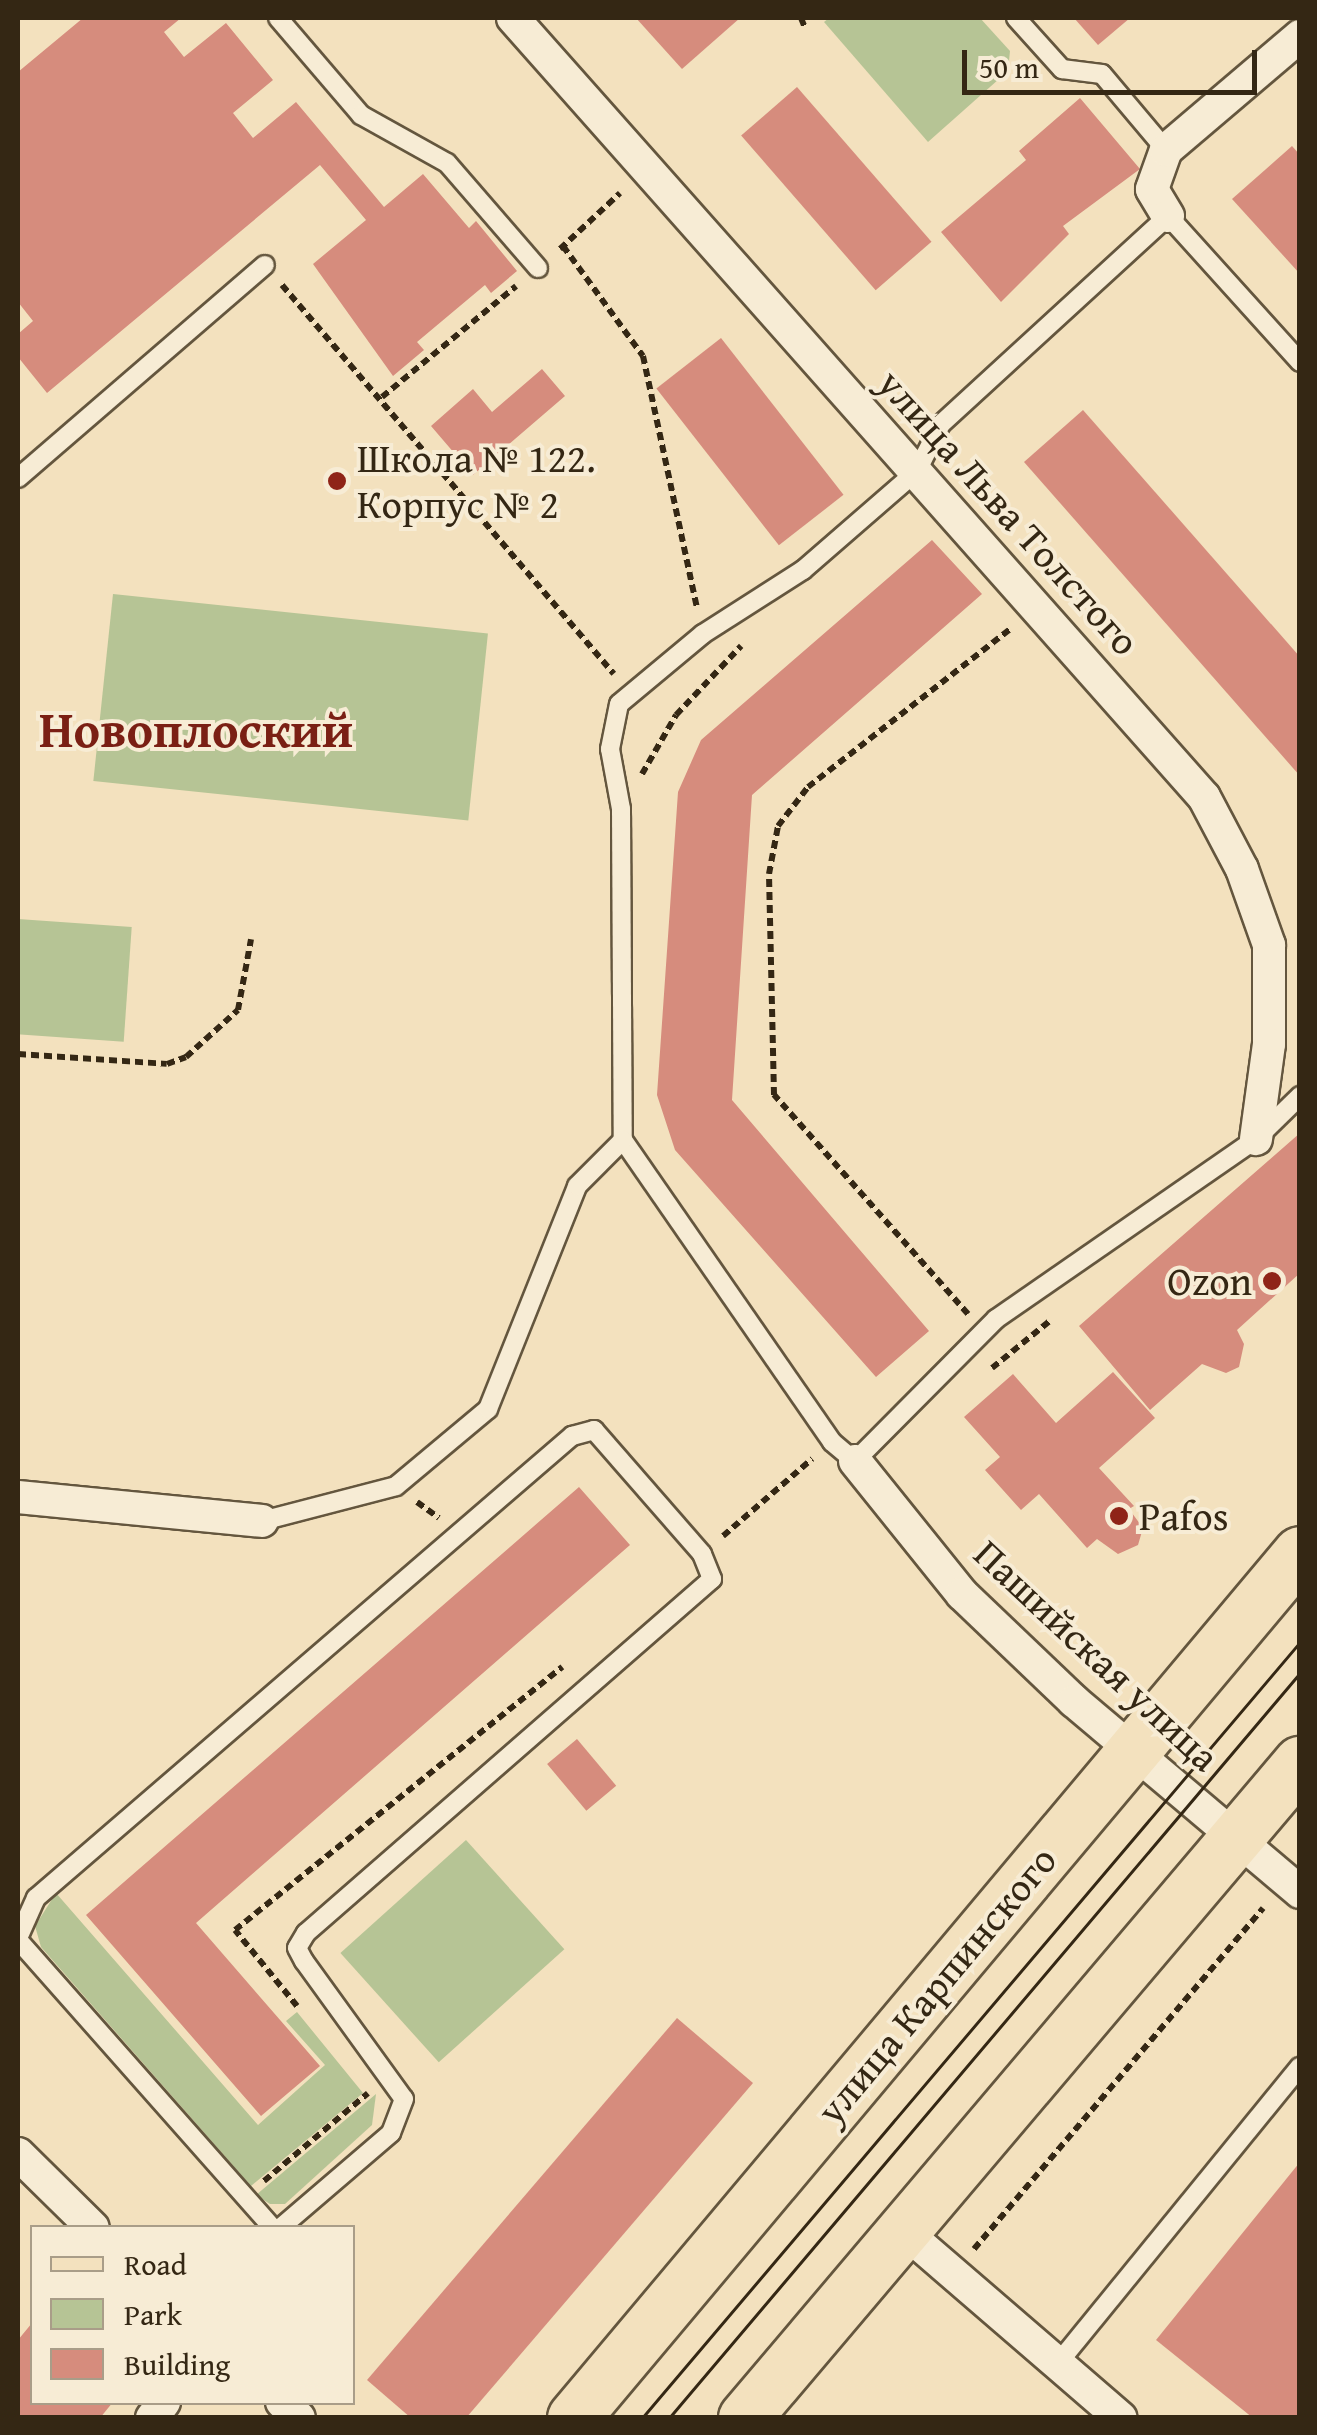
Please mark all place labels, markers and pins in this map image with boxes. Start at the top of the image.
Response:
place label: Школа № 122. Корпус № 2 [357,434,596,528]
marker: Школа № 122. Корпус № 2 [326,470,348,492]
place label: Ozon [1167,1257,1252,1305]
marker: Ozon [1261,1270,1283,1292]
place label: Pafos [1139,1492,1229,1540]
marker: Pafos [1108,1505,1130,1527]

